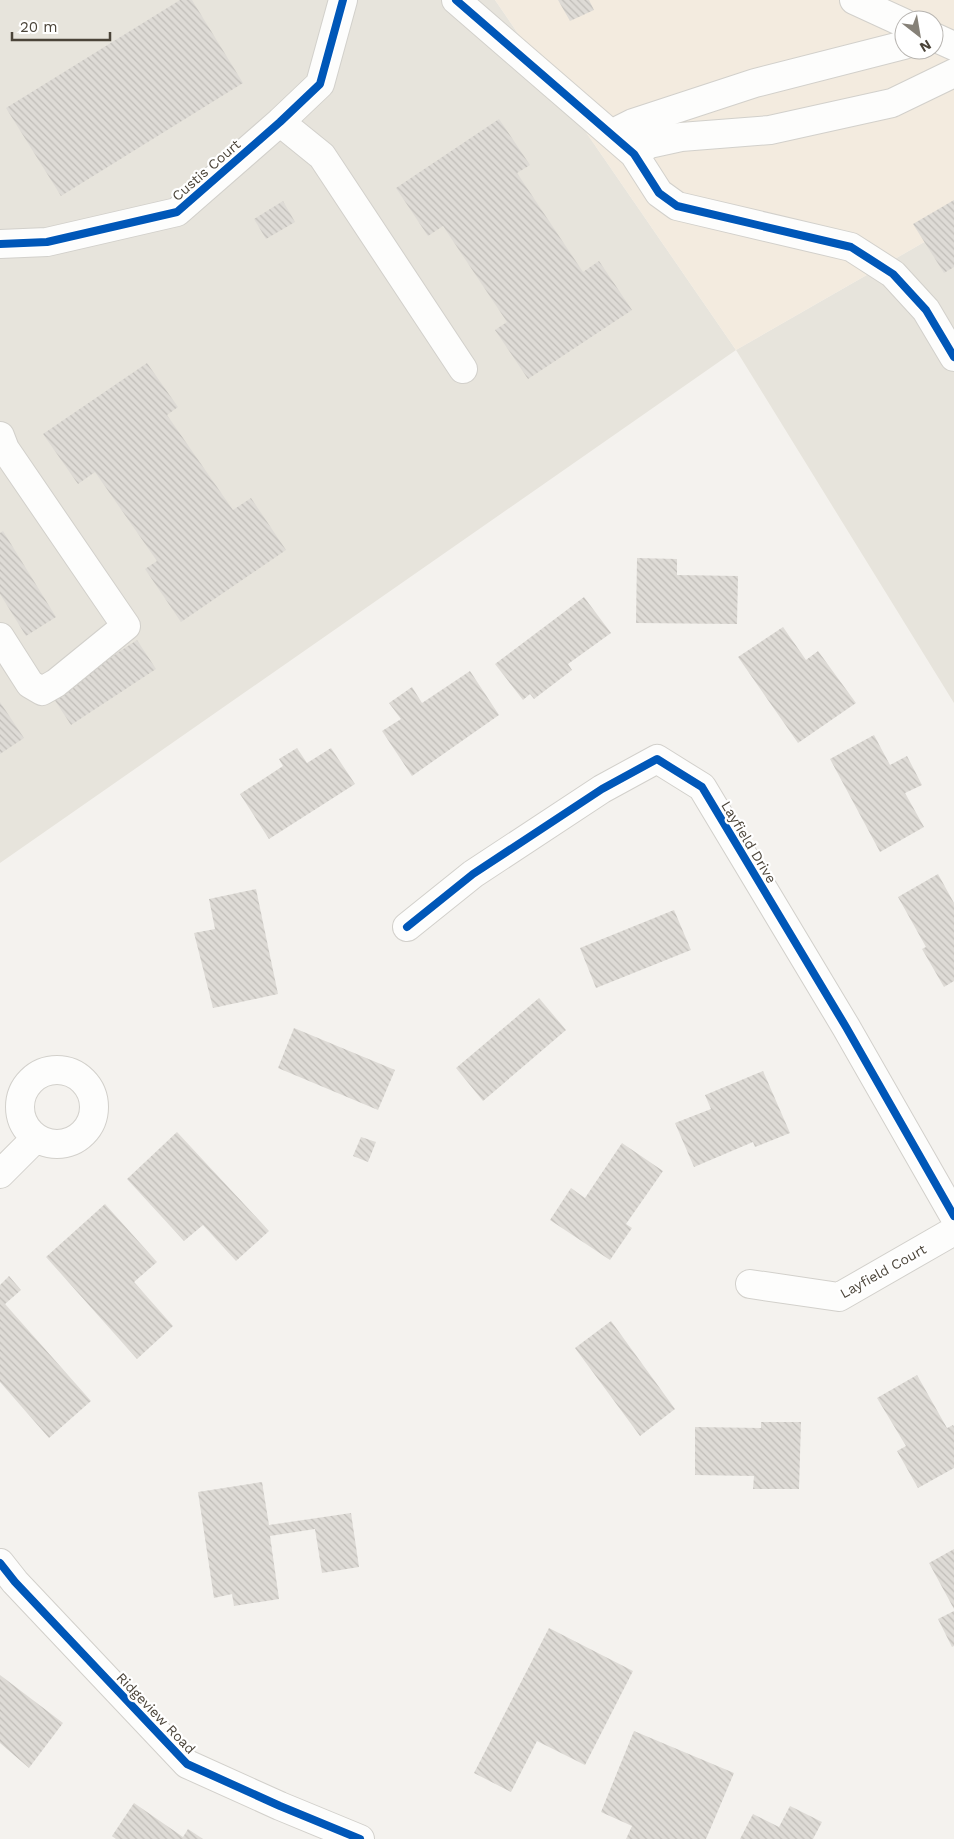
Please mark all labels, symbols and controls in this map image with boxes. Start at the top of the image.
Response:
scale bar [12,10,110,42]
north arrow [894,10,944,60]
text: 20 m [20,18,58,36]
text: N [917,37,934,56]
street label: Custis Court [169,136,243,204]
street label: Layfield Drive [718,798,780,886]
street label: Layfield Court [837,1241,929,1301]
street label: Ridgeview Road [113,1669,199,1757]

